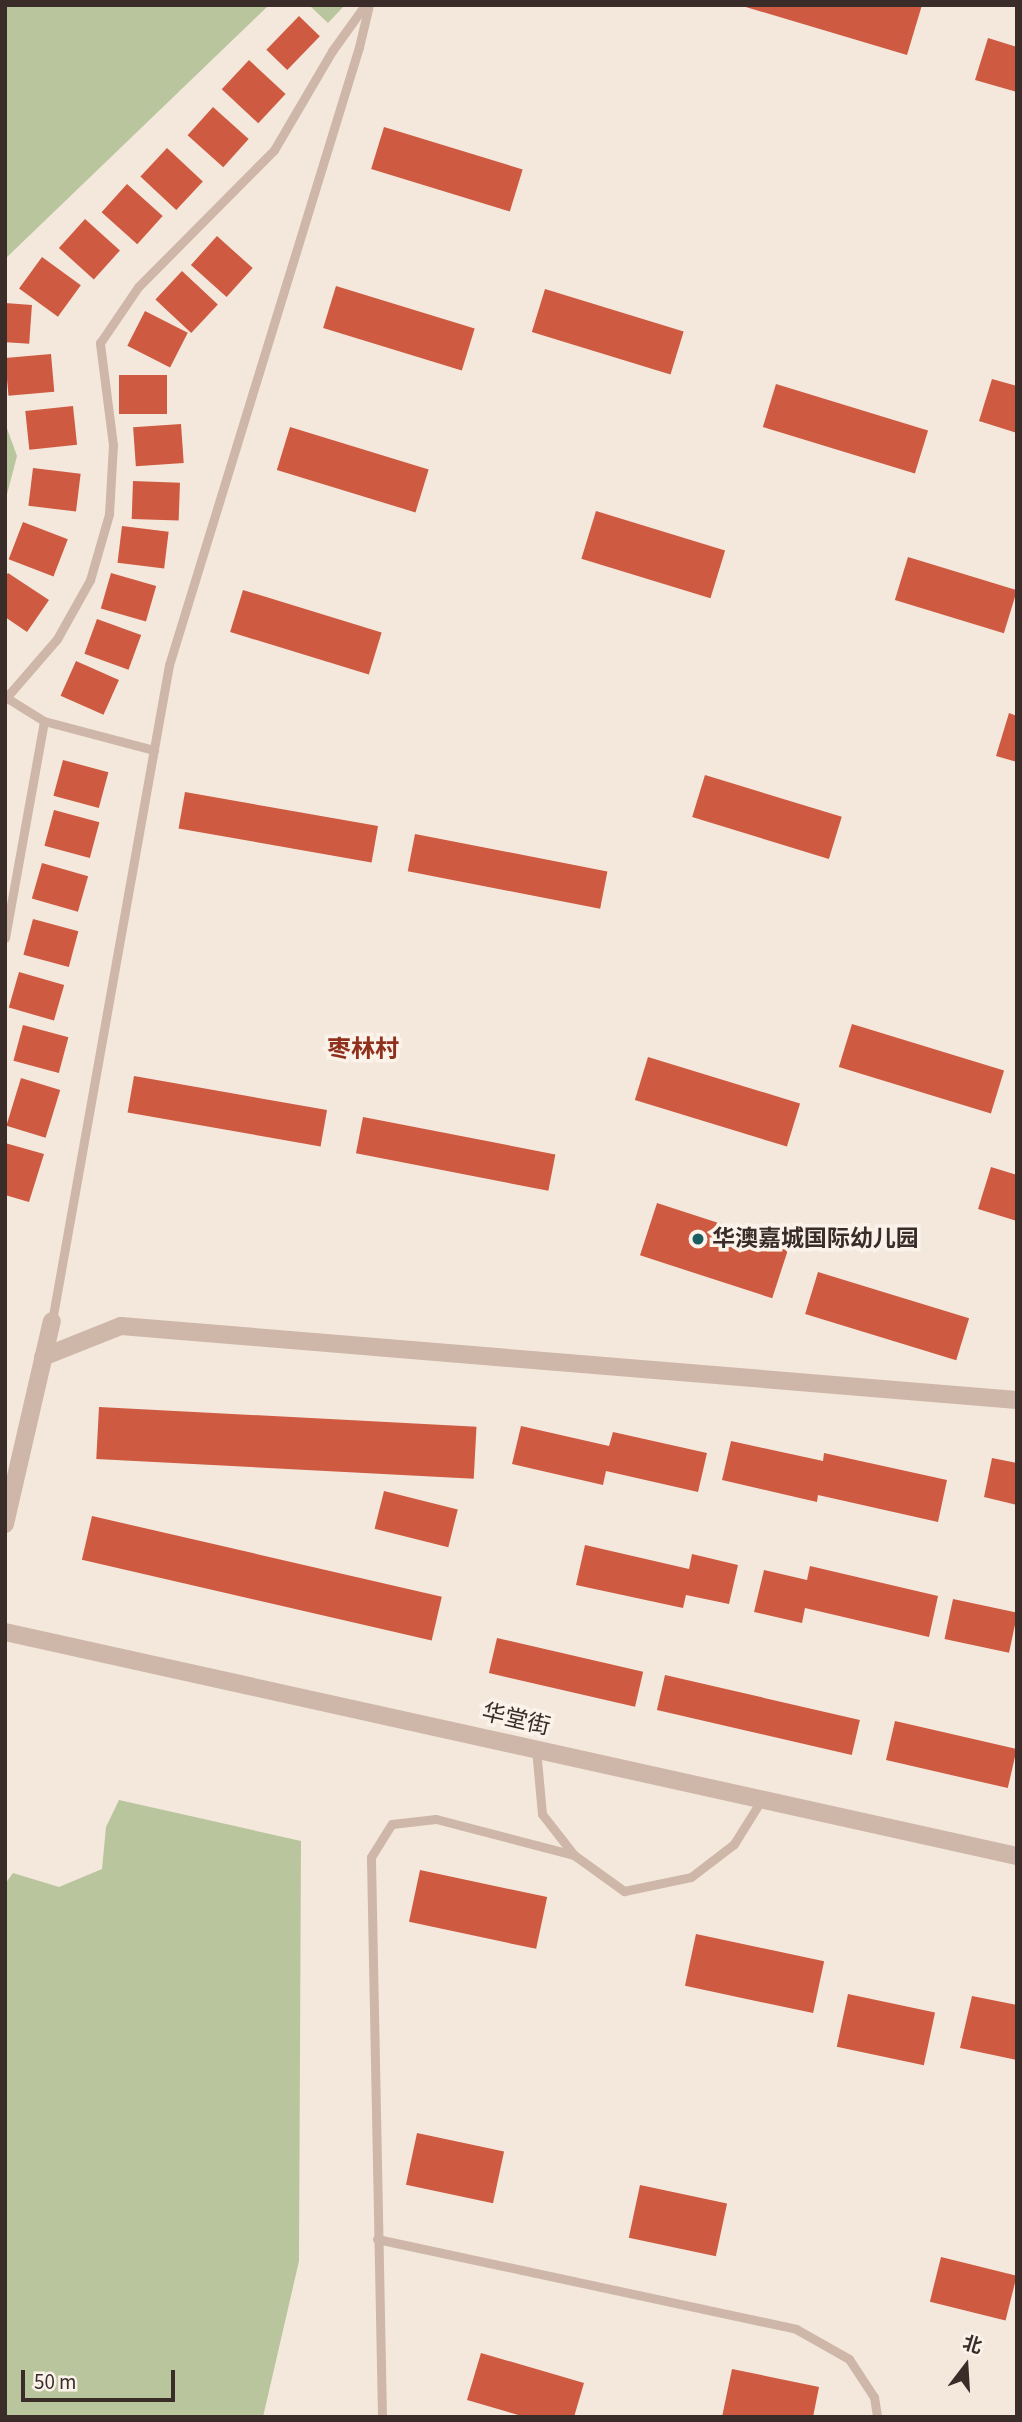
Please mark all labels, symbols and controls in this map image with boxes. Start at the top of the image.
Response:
district label: 枣林村 [327,1036,399,1064]
place label: 华澳嘉城国际幼儿园 [712,1225,919,1253]
marker: 华澳嘉城国际幼儿园 [690,1231,706,1247]
street label: 华堂街 [479,1699,553,1741]
text: 北 [959,2330,985,2361]
north arrow [931,2331,1001,2401]
scale bar [24,2356,178,2400]
text: 50 m [34,2367,76,2397]

